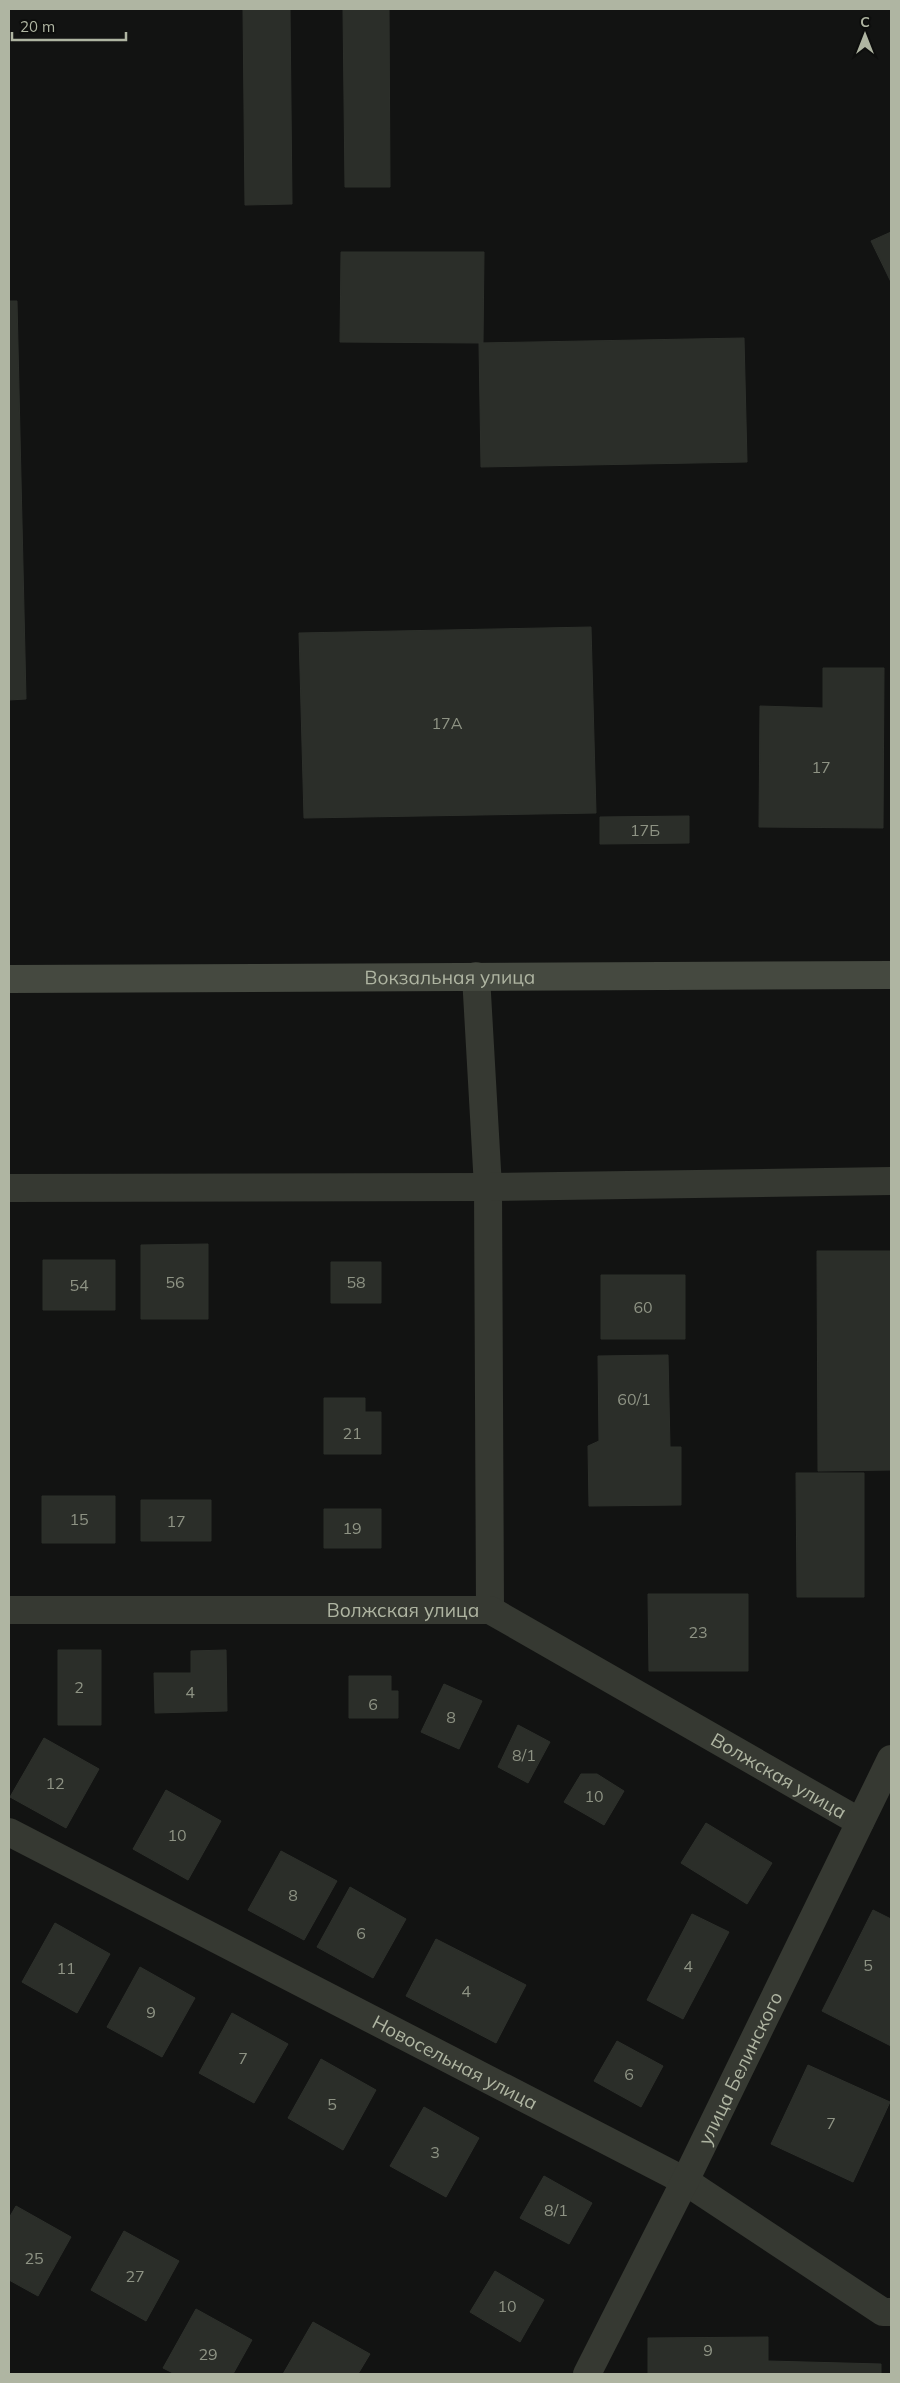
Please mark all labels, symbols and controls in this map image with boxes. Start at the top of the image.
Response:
scale bar [12,10,126,42]
north arrow [840,10,890,60]
text: С [860,13,870,31]
text: 20 m [20,17,55,36]
house number: 17А [432,713,463,733]
house number: 17 [811,757,831,777]
house number: 17Б [630,820,660,840]
street label: Вокзальная улица [365,965,535,989]
house number: 56 [165,1272,185,1292]
house number: 58 [346,1272,366,1292]
house number: 54 [69,1275,89,1295]
house number: 60 [633,1297,653,1317]
house number: 60/1 [617,1389,651,1409]
house number: 21 [342,1423,362,1443]
house number: 15 [69,1509,89,1529]
house number: 17 [166,1511,186,1531]
house number: 19 [342,1518,362,1538]
street label: Волжская улица [327,1598,479,1622]
house number: 23 [688,1622,708,1642]
house number: 2 [74,1677,84,1697]
house number: 4 [185,1682,195,1702]
house number: 6 [368,1694,378,1714]
house number: 8 [446,1707,456,1727]
street label: Волжская улица [707,1727,851,1824]
house number: 8/1 [512,1745,536,1765]
house number: 12 [45,1773,65,1793]
house number: 10 [584,1786,604,1806]
house number: 10 [167,1825,187,1845]
house number: 8 [288,1885,298,1905]
house number: 6 [356,1923,366,1943]
house number: 5 [863,1955,873,1975]
house number: 4 [683,1956,693,1976]
house number: 11 [56,1958,76,1978]
house number: 4 [461,1981,471,2001]
street label: улица Белинского [692,1987,788,2149]
house number: 9 [146,2002,156,2022]
street label: Новосельная улица [368,2010,542,2115]
house number: 7 [238,2048,248,2068]
house number: 6 [624,2064,634,2084]
house number: 5 [327,2094,337,2114]
house number: 7 [826,2113,836,2133]
house number: 3 [430,2142,440,2162]
house number: 8/1 [544,2200,568,2220]
house number: 25 [24,2248,44,2268]
house number: 27 [125,2266,145,2286]
house number: 10 [497,2296,517,2316]
house number: 9 [703,2340,713,2360]
house number: 29 [198,2344,218,2364]

